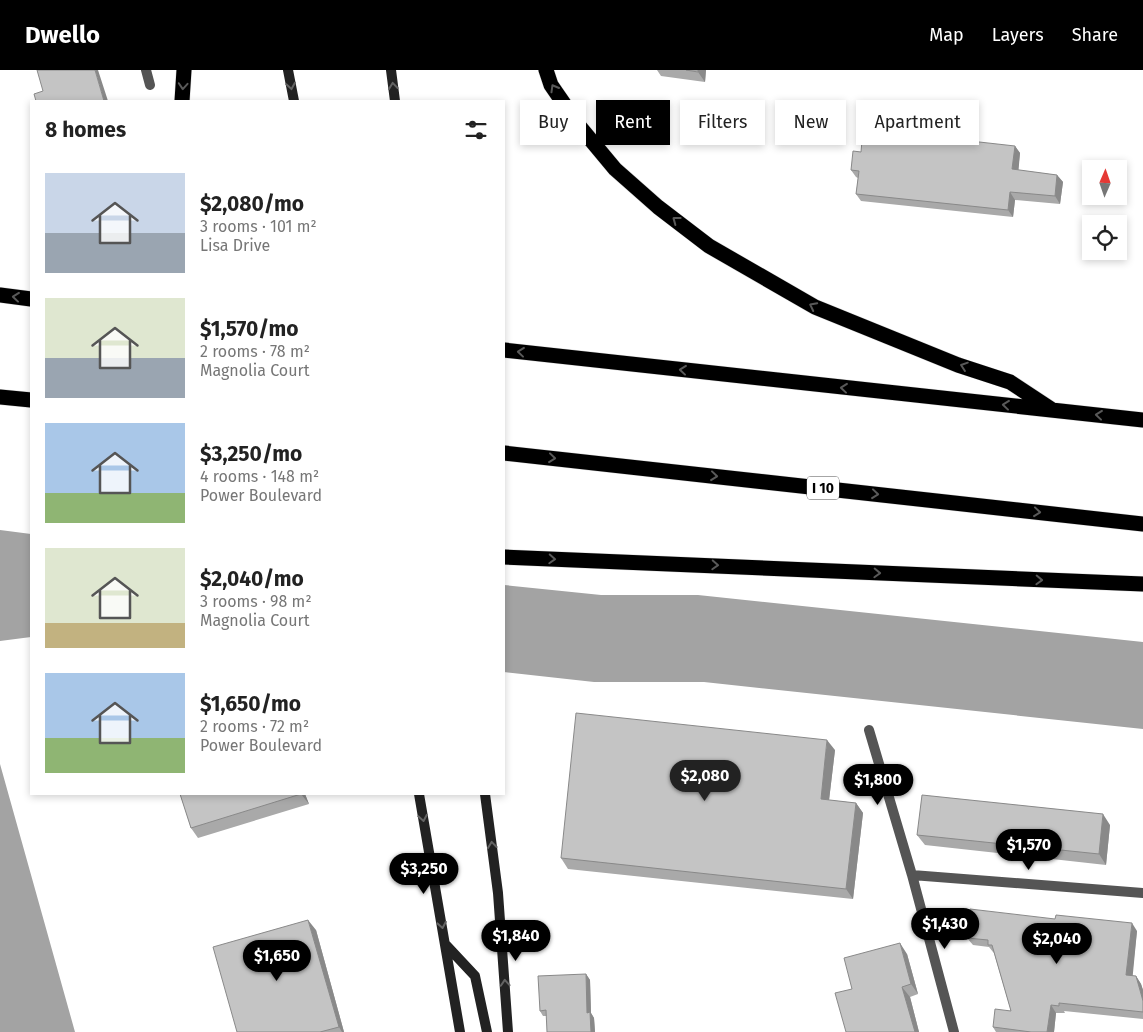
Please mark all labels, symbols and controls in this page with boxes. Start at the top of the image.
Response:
text: Dwello [25,21,100,49]
text: Map [929,24,964,46]
text: Layers [992,24,1044,46]
text: Share [1072,24,1118,46]
one-way arrow [286,81,296,90]
one-way arrow [388,81,399,89]
one-way arrow [178,82,189,90]
one-way arrow [550,85,560,94]
chip: Buy [520,100,586,145]
chip: Rent [596,100,670,145]
chip: Filters [680,100,765,145]
chip: New [775,100,846,145]
chip: Apartment [856,100,979,145]
icon: filters [462,116,490,144]
text: 8 homes [45,117,126,143]
north arrow [1082,160,1128,205]
map controls [1082,160,1127,260]
text: $2,080/mo [200,191,304,217]
icon: home [85,193,145,253]
button: locate [1082,215,1127,260]
text: 3 rooms · 101 m² [200,217,317,236]
one-way arrow [672,217,682,226]
text: Lisa Drive [200,236,270,255]
one-way arrow [11,292,19,303]
one-way arrow [810,302,819,312]
text: $1,570/mo [200,316,299,342]
icon: home [85,318,145,378]
text: 2 rooms · 78 m² [200,342,310,361]
one-way arrow [517,347,525,358]
text: Magnolia Court [200,361,309,380]
one-way arrow [960,362,969,372]
one-way arrow [678,365,686,376]
one-way arrow [840,383,848,394]
one-way arrow [1001,400,1009,411]
one-way arrow [1094,410,1102,421]
text: $3,250/mo [200,441,302,467]
icon: home [85,443,145,503]
one-way arrow [549,452,557,463]
text: 4 rooms · 148 m² [200,467,319,486]
one-way arrow [710,470,718,481]
road number: I 10 [807,476,839,499]
text: Power Boulevard [200,486,322,505]
one-way arrow [872,488,880,499]
one-way arrow [1033,506,1041,517]
one-way arrow [549,554,557,565]
one-way arrow [711,560,719,571]
text: $2,040/mo [200,566,304,592]
icon: home [85,568,145,628]
one-way arrow [873,568,881,579]
one-way arrow [1036,574,1044,585]
text: 3 rooms · 98 m² [200,592,312,611]
text: Magnolia Court [200,611,309,630]
text: $1,650/mo [200,691,301,717]
icon: home [85,693,145,753]
text: 2 rooms · 72 m² [200,717,309,736]
text: Power Boulevard [200,736,322,755]
pin: $2,080 [664,760,746,802]
pin: $1,800 [837,764,919,806]
text: $2,080 [681,766,729,785]
text: $1,800 [854,770,902,789]
one-way arrow [418,814,428,822]
pin: $1,570 [988,828,1070,871]
text: $1,570 [1007,835,1051,854]
one-way arrow [487,841,498,849]
pin: $3,250 [383,852,465,895]
text: $3,250 [400,859,448,878]
pin: $1,430 [904,908,986,950]
text: $1,430 [922,914,968,933]
pin: $1,840 [475,920,557,962]
one-way arrow [436,921,447,929]
pin: $2,040 [1016,922,1098,965]
text: $1,840 [492,926,540,945]
text: $2,040 [1033,929,1081,948]
pin: $1,650 [236,940,318,982]
text: $1,650 [254,946,300,965]
one-way arrow [499,979,510,987]

